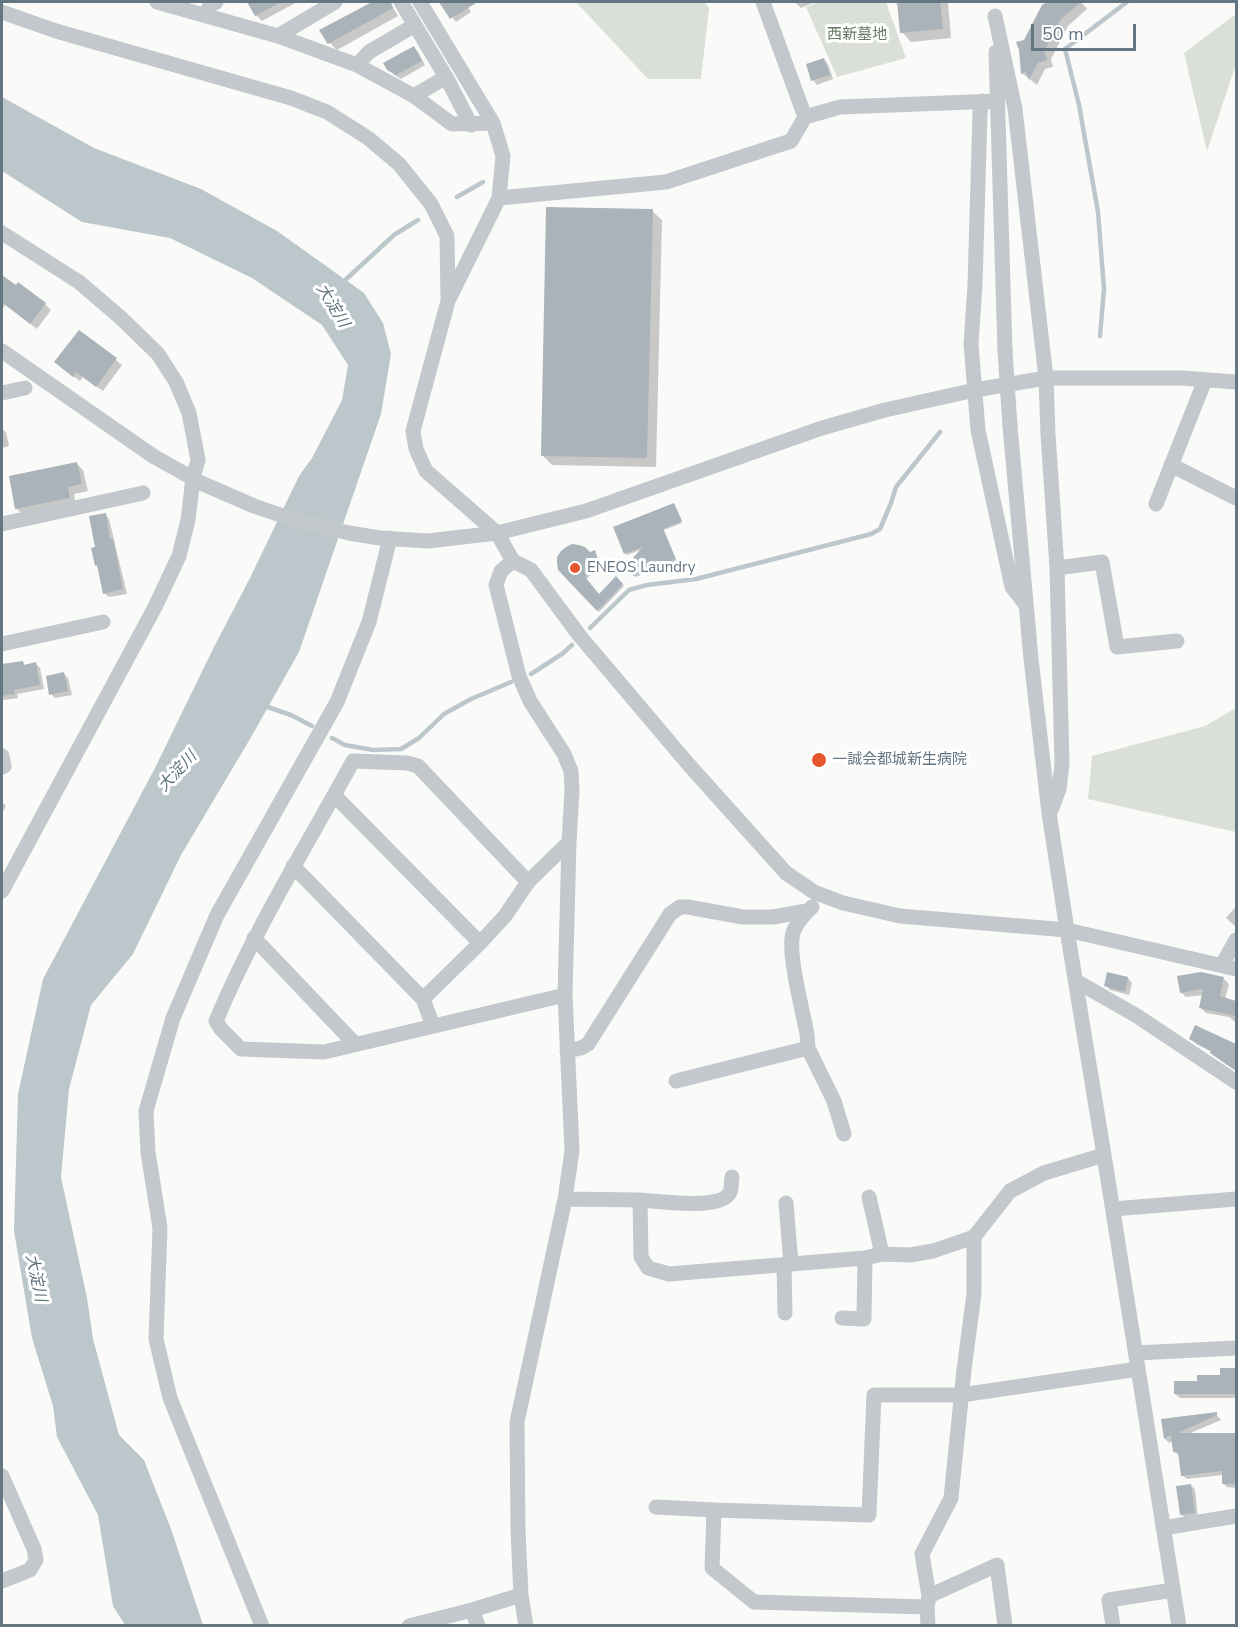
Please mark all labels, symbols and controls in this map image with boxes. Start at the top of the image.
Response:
scale bar [1034,12,1139,50]
text: 50 m [1042,22,1084,46]
park label: 西新墓地 [827,26,887,44]
water label: 大淀川 [311,280,353,332]
place label: ENEOS Laundry [587,559,695,577]
marker: ENEOS Laundry [568,561,582,575]
water label: 大淀川 [155,748,201,796]
marker: 一誠会都城新生病院 [810,751,828,769]
place label: 一誠会都城新生病院 [832,751,967,769]
water label: 大淀川 [21,1253,49,1303]

